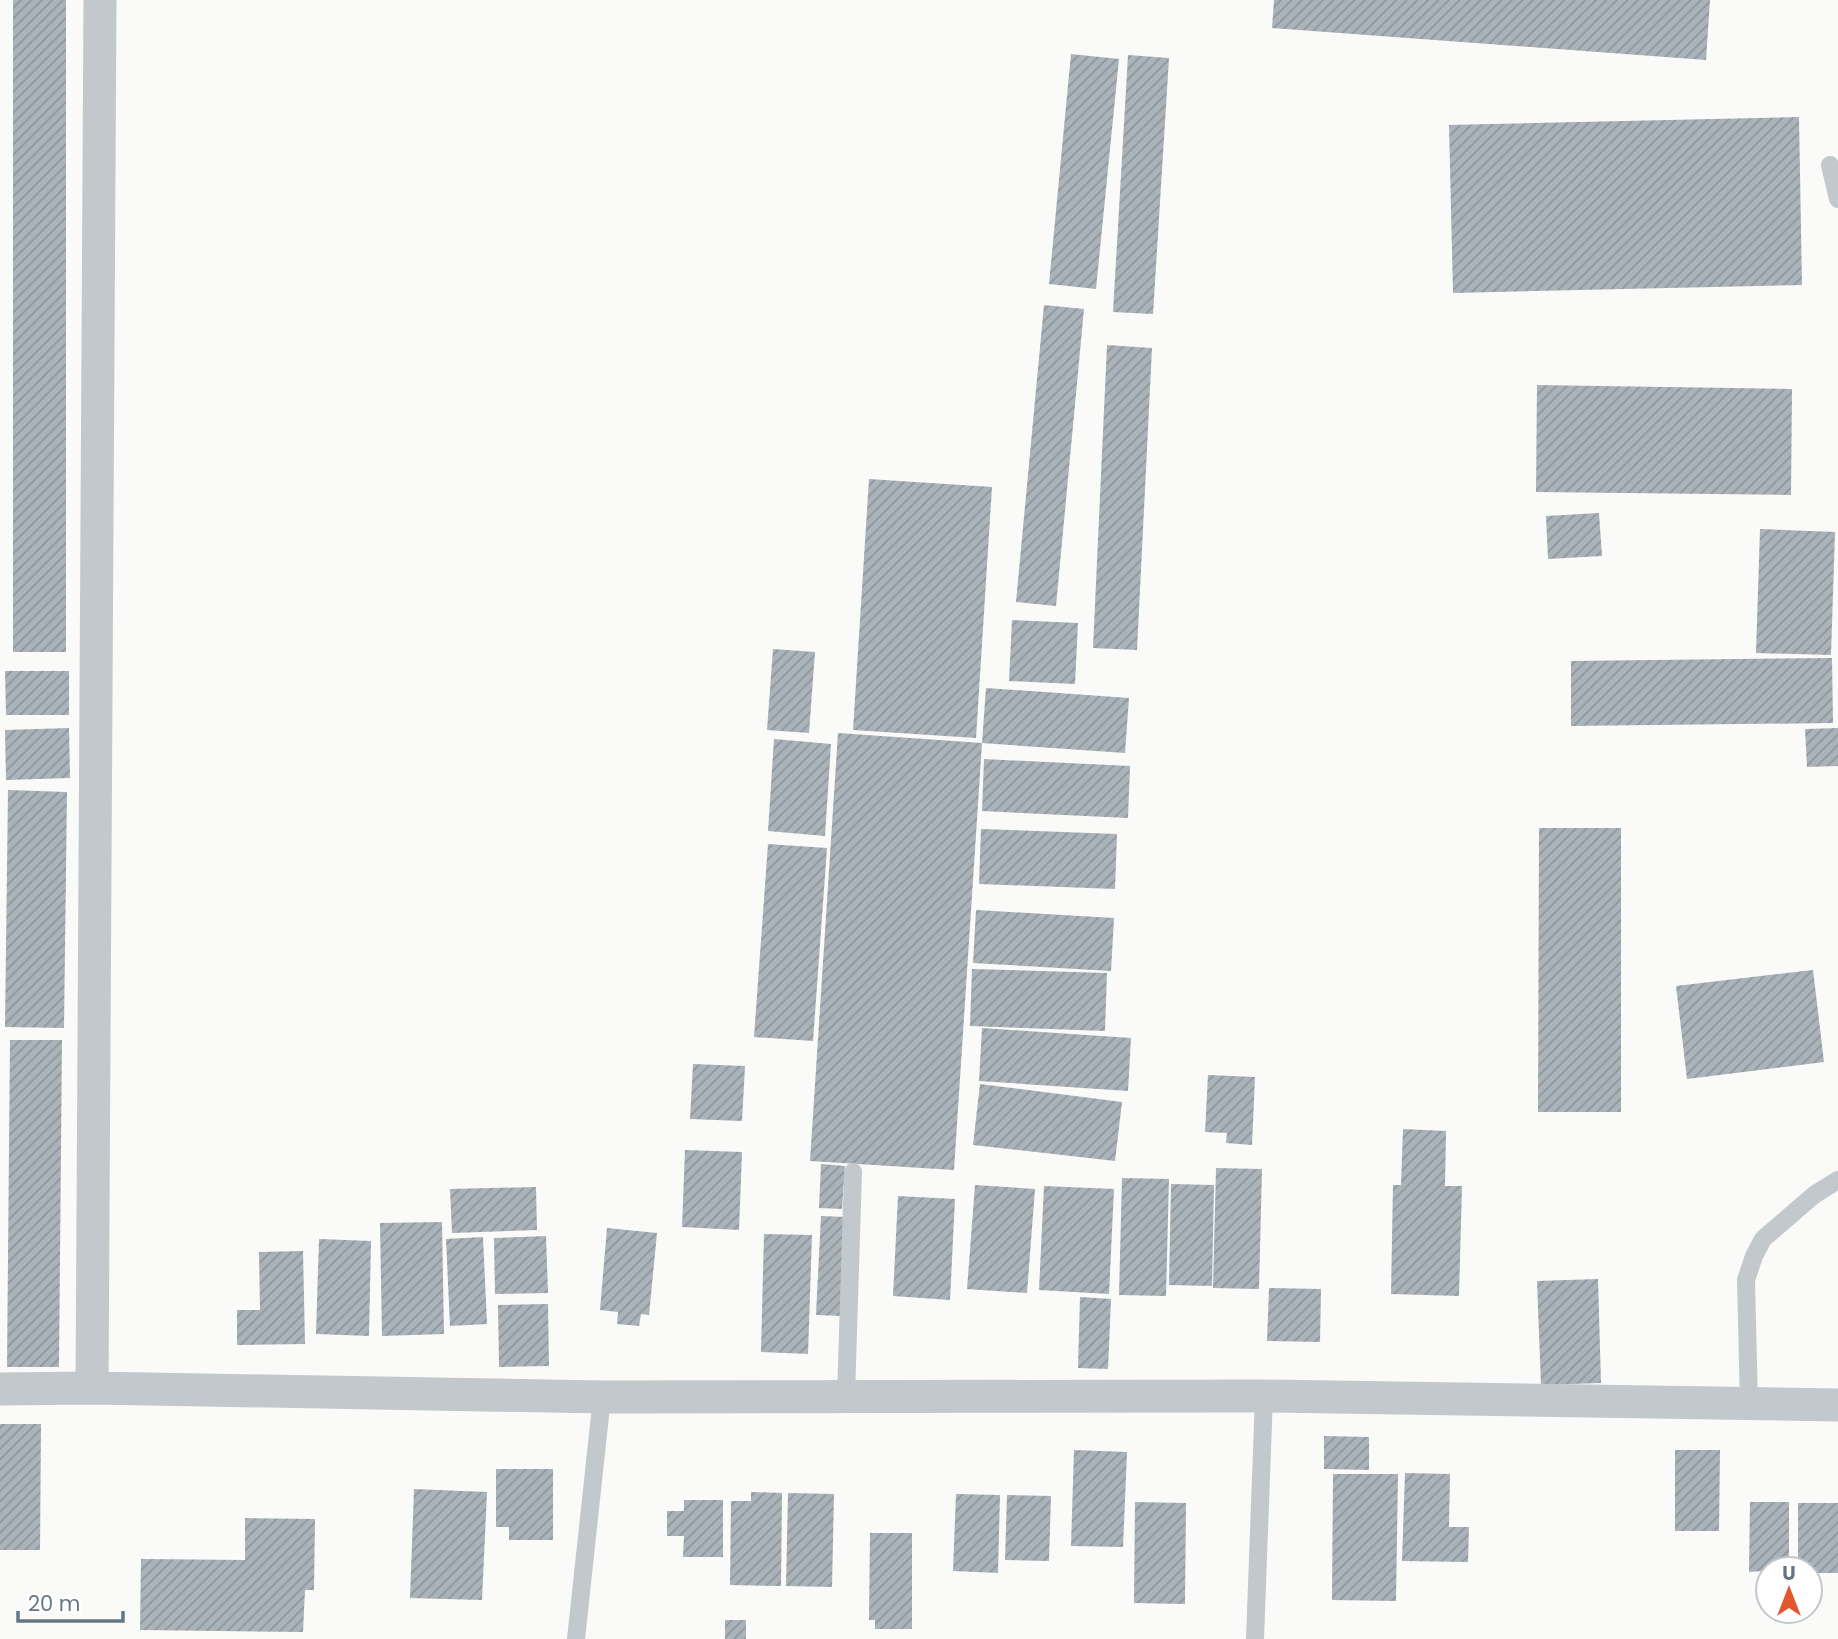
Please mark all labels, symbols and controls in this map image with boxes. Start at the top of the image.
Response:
north arrow [1754,1555,1824,1625]
text: U [1782,1560,1796,1587]
scale bar [18,1580,122,1624]
text: 20 m [28,1589,81,1618]

